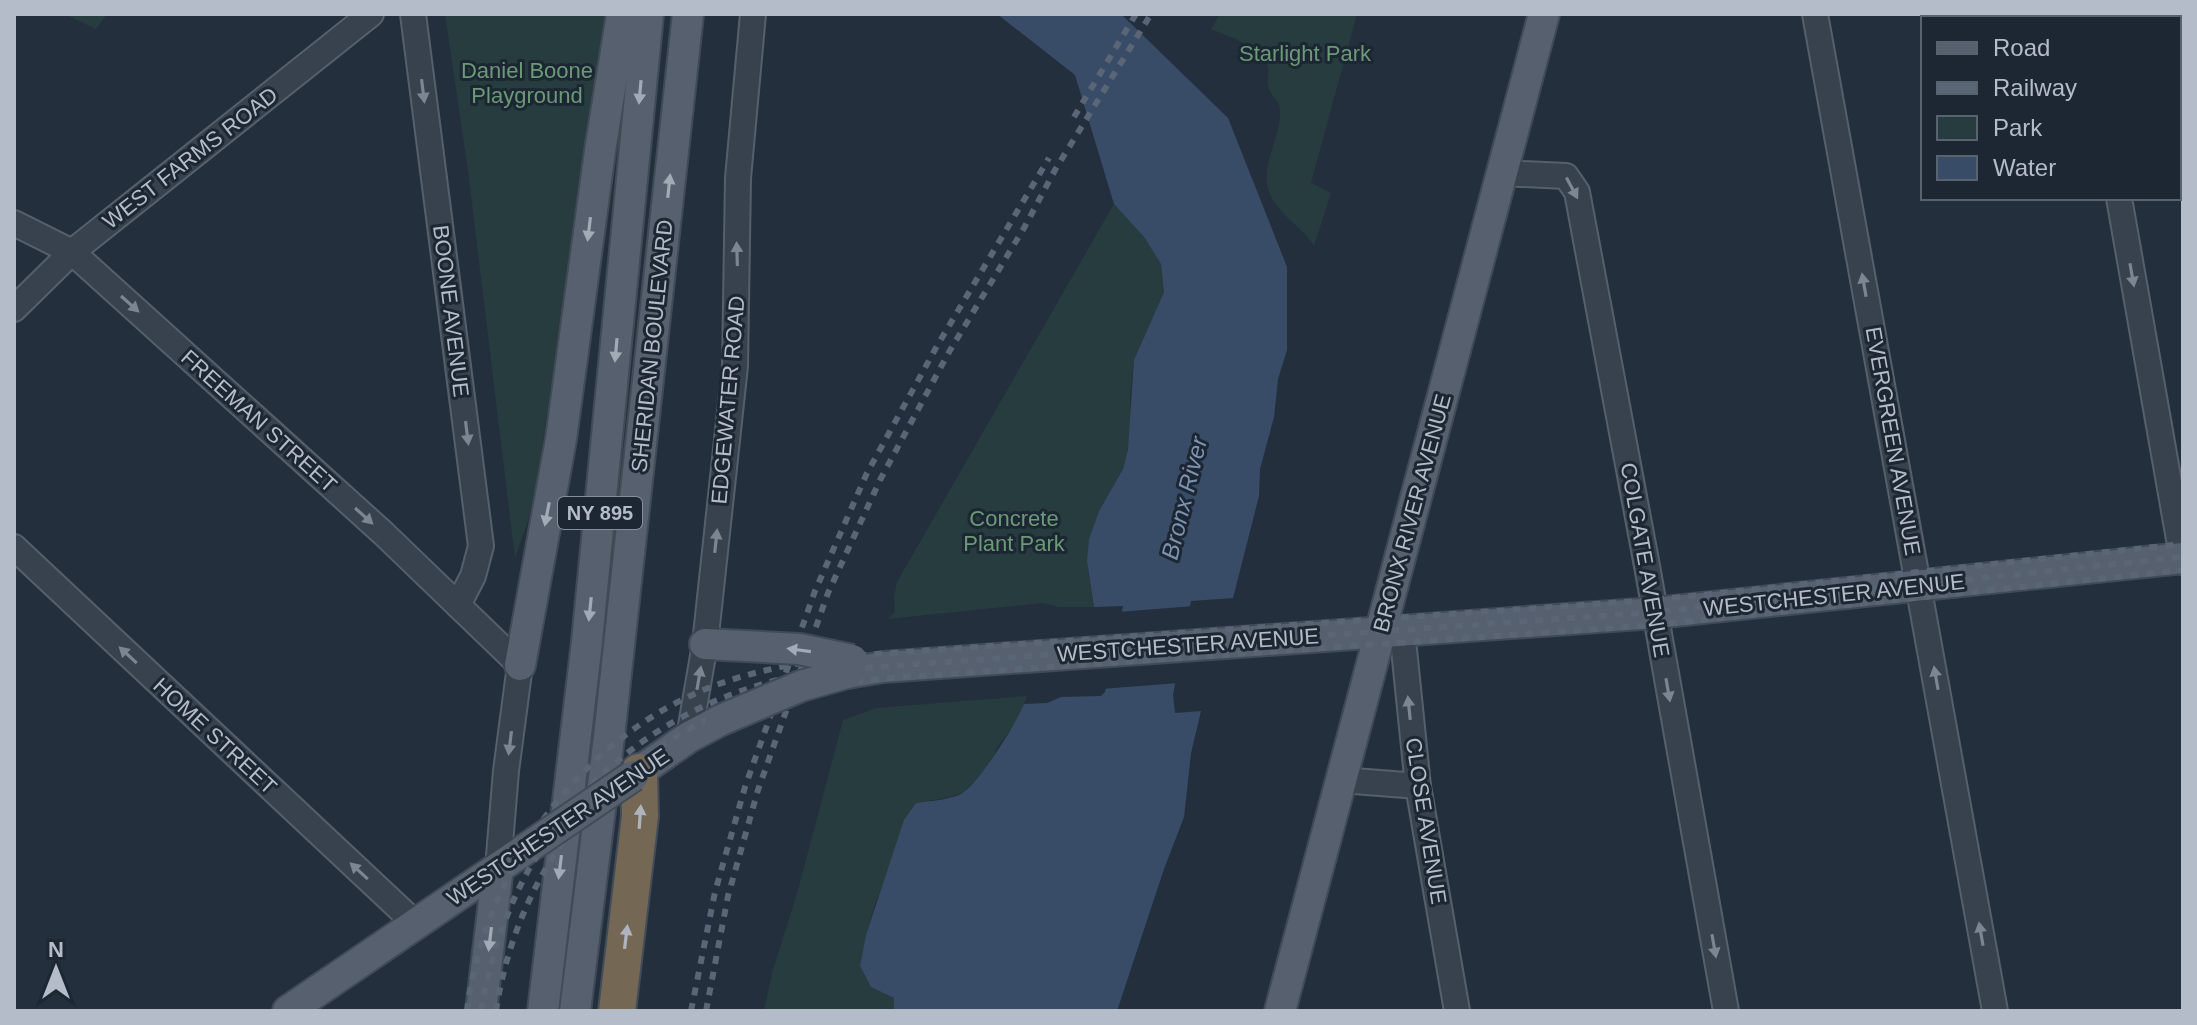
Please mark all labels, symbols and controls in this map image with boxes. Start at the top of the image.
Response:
legend [1921,16,2181,200]
text: Road [1993,34,2050,61]
park label: Starlight Park [1239,41,1372,66]
park label: Daniel Boone Playground [461,58,593,108]
text: Railway [1993,74,2077,101]
one-way arrow [417,79,430,104]
one-way arrow [634,80,647,105]
street label: WEST FARMS ROAD [98,82,282,234]
text: Park [1993,114,2043,141]
text: Water [1993,154,2056,181]
one-way arrow [663,173,676,198]
one-way arrow [1564,177,1578,199]
one-way arrow [582,217,595,242]
street label: SHERIDAN BOULEVARD [626,218,678,474]
street label: BOONE AVENUE [428,224,474,398]
one-way arrow [730,241,743,266]
one-way arrow [2127,263,2139,288]
one-way arrow [1858,272,1870,297]
one-way arrow [120,295,139,313]
street label: EDGEWATER ROAD [706,295,750,505]
street label: EVERGREEN AVENUE [1861,325,1925,557]
one-way arrow [609,338,622,363]
street label: FREEMAN STREET [176,345,342,497]
street label: BRONX RIVER AVENUE [1368,391,1456,635]
one-way arrow [460,420,473,445]
water label: Bronx River [1156,433,1213,562]
street label: COLGATE AVENUE [1616,461,1674,659]
road number: NY 895 [558,497,642,529]
one-way arrow [540,502,553,527]
park label: Concrete Plant Park [963,506,1066,556]
one-way arrow [354,507,374,524]
one-way arrow [710,528,723,553]
street label: WESTCHESTER AVENUE [1702,569,1966,621]
one-way arrow [584,597,597,622]
street label: WESTCHESTER AVENUE [1056,623,1320,667]
one-way arrow [786,643,811,656]
one-way arrow [119,646,138,664]
one-way arrow [1929,665,1941,690]
one-way arrow [694,666,706,691]
street label: HOME STREET [148,673,282,799]
one-way arrow [1663,678,1675,703]
one-way arrow [1403,695,1416,720]
one-way arrow [503,731,516,756]
street label: CLOSE AVENUE [1400,736,1452,906]
street label: WESTCHESTER AVENUE [442,743,674,911]
one-way arrow [633,804,646,829]
one-way arrow [553,855,566,880]
one-way arrow [349,862,368,880]
one-way arrow [1975,921,1987,946]
one-way arrow [620,924,633,949]
one-way arrow [483,927,496,952]
north arrow [16,929,96,1009]
one-way arrow [1709,934,1721,959]
text: N [48,937,64,962]

